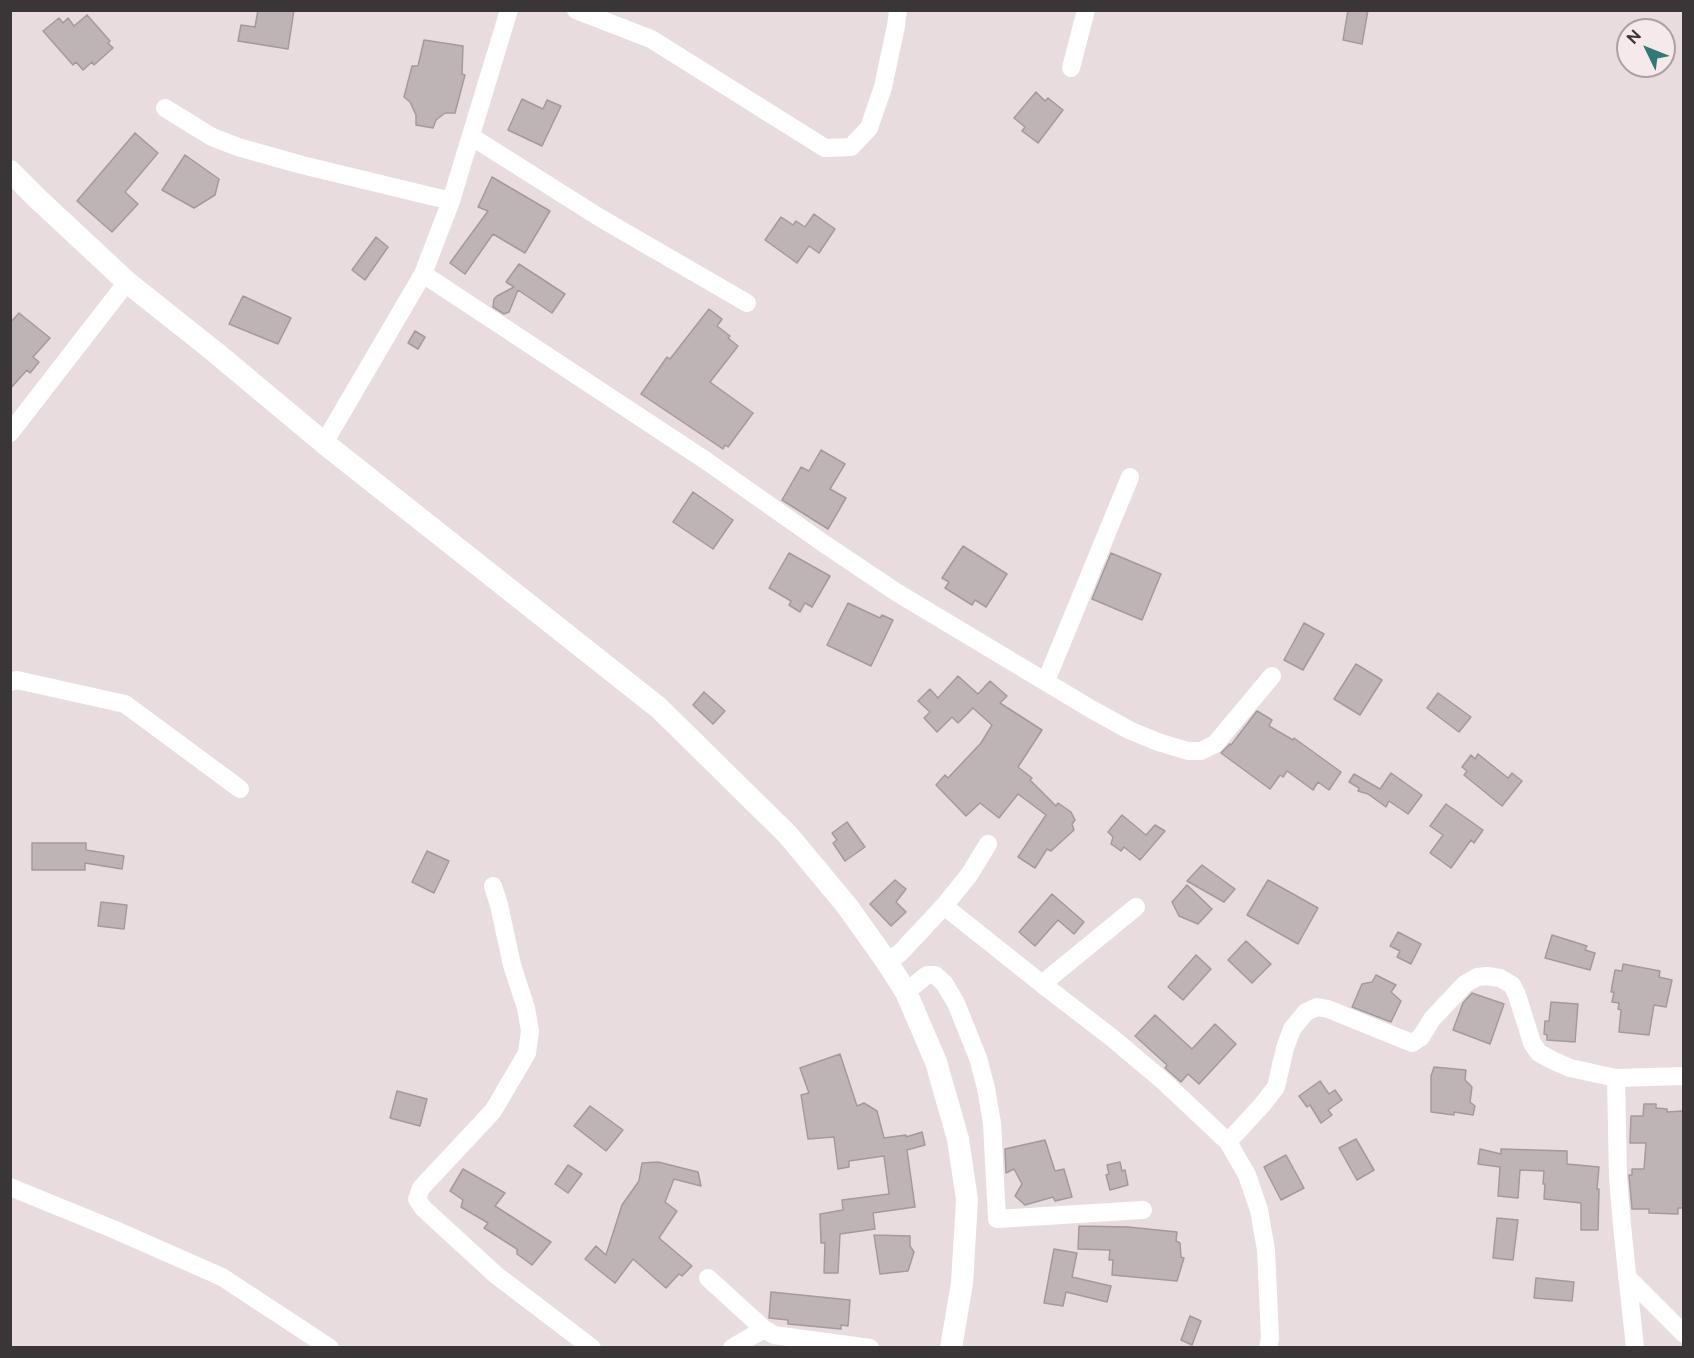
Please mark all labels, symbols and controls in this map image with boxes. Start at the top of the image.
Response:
north arrow [1616,18,1676,78]
text: N [1623,26,1645,48]

